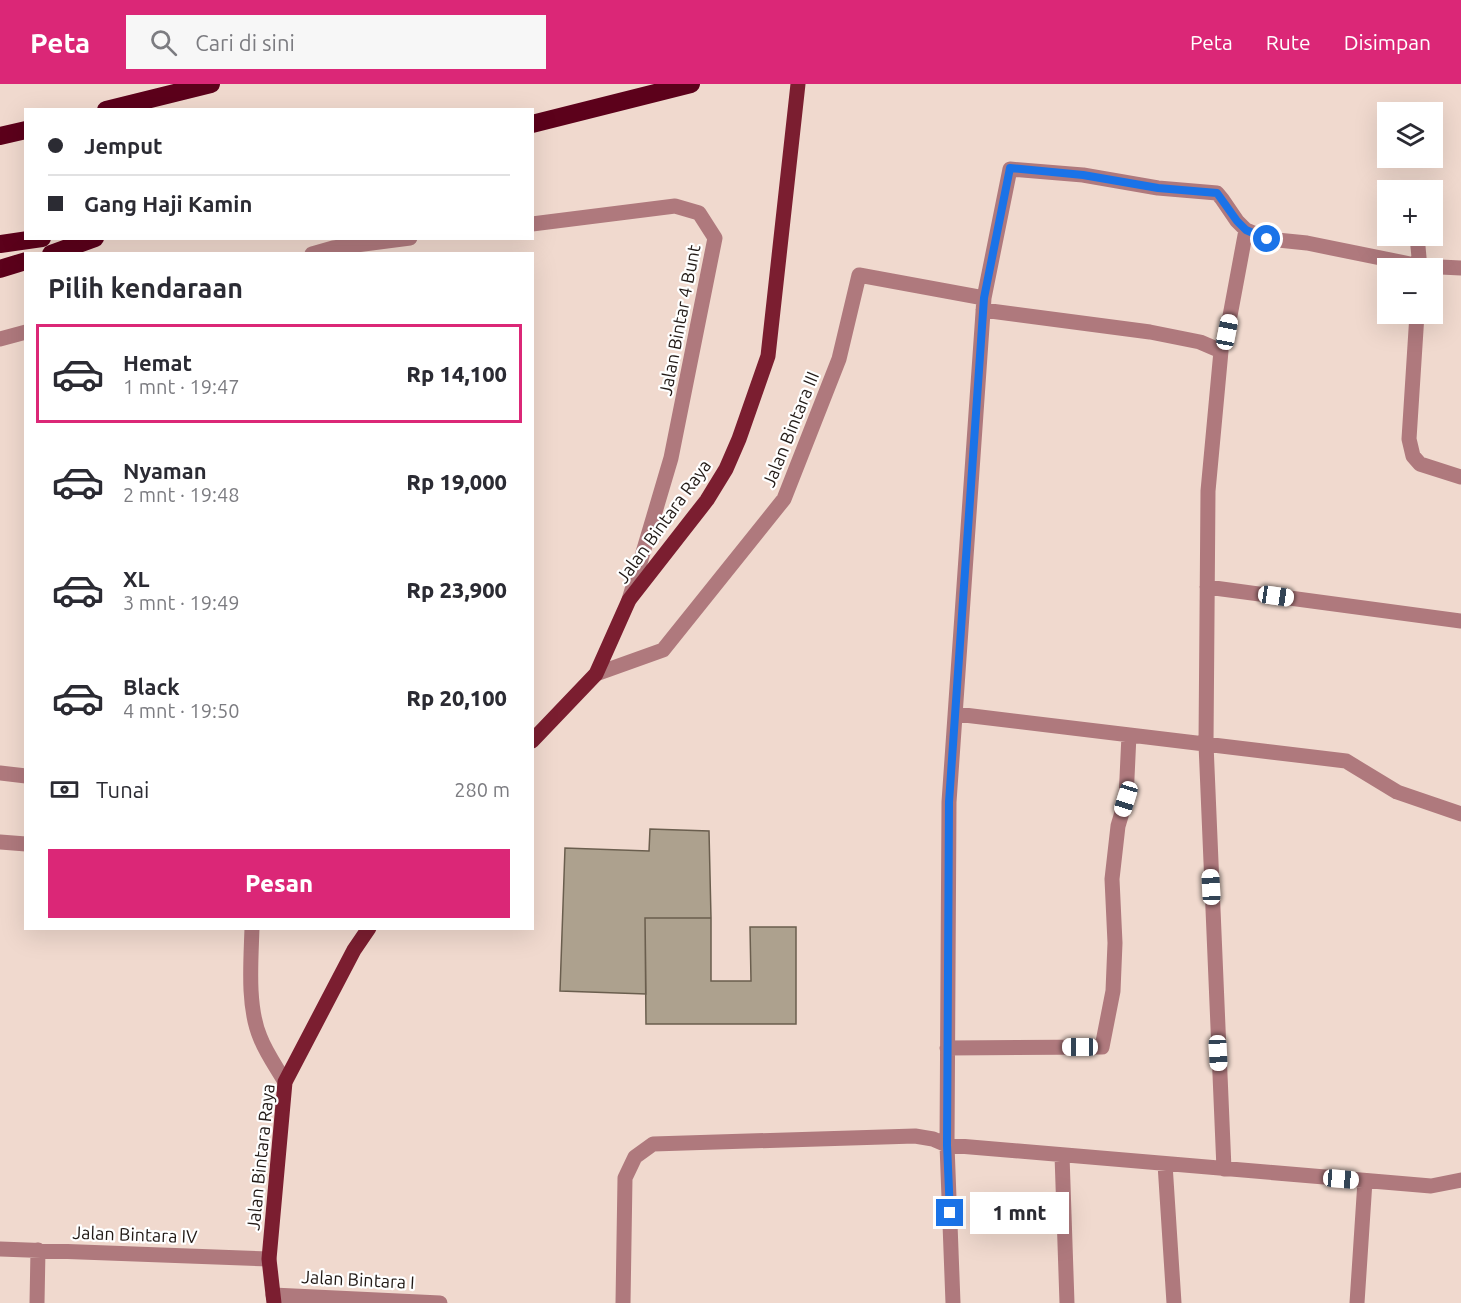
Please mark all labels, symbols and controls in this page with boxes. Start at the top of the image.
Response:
search box [126,15,546,69]
icon: search [147,26,180,59]
text: Peta [30,27,90,58]
text: Cari di sini [195,30,295,55]
text: Peta [1190,30,1233,54]
text: Rute [1266,30,1311,54]
text: Disimpan [1344,30,1431,54]
map controls [1377,102,1443,324]
button: layers [1377,102,1443,168]
text: Jemput [84,133,163,158]
button: + [1377,180,1443,246]
text: Gang Haji Kamin [84,191,252,216]
route start [1253,225,1280,252]
street label: Jalan Bintar 4 Bunt [655,243,703,397]
button: − [1377,258,1443,324]
text: Pilih kendaraan [48,273,243,303]
car [1215,313,1239,351]
icon: car [51,347,105,401]
text: Hemat [123,350,192,375]
text: Rp 14,100 [406,361,507,386]
street label: Jalan Bintara III [758,368,822,490]
text: 1 mnt · 19:47 [123,375,240,398]
icon: car [51,455,105,509]
street label: Jalan Bintara Raya [612,456,714,586]
text: Nyaman [123,458,207,483]
text: Rp 19,000 [406,469,507,494]
text: 2 mnt · 19:48 [123,483,240,506]
icon: car [51,563,105,617]
text: XL [123,566,150,591]
text: Rp 23,900 [406,577,507,602]
car [1257,585,1295,607]
text: 3 mnt · 19:49 [123,591,240,614]
icon: car [51,671,105,725]
text: Black [123,674,180,699]
text: Rp 20,100 [406,685,507,710]
text: 4 mnt · 19:50 [123,699,240,722]
icon: cash [48,773,81,806]
text: Tunai [96,777,149,802]
text: 280 m [454,778,510,801]
car [1112,779,1140,819]
button: Pesan [48,849,510,918]
car [1201,869,1221,905]
car [1208,1035,1228,1071]
car [1062,1038,1098,1056]
street label: Jalan Bintara Raya [242,1083,278,1231]
car [1322,1168,1360,1190]
callout: 1 mnt [971,1192,1070,1234]
route end [936,1199,963,1226]
text: 1 mnt [993,1201,1046,1224]
street label: Jalan Bintara IV [72,1222,198,1246]
street label: Jalan Bintara I [301,1266,415,1292]

